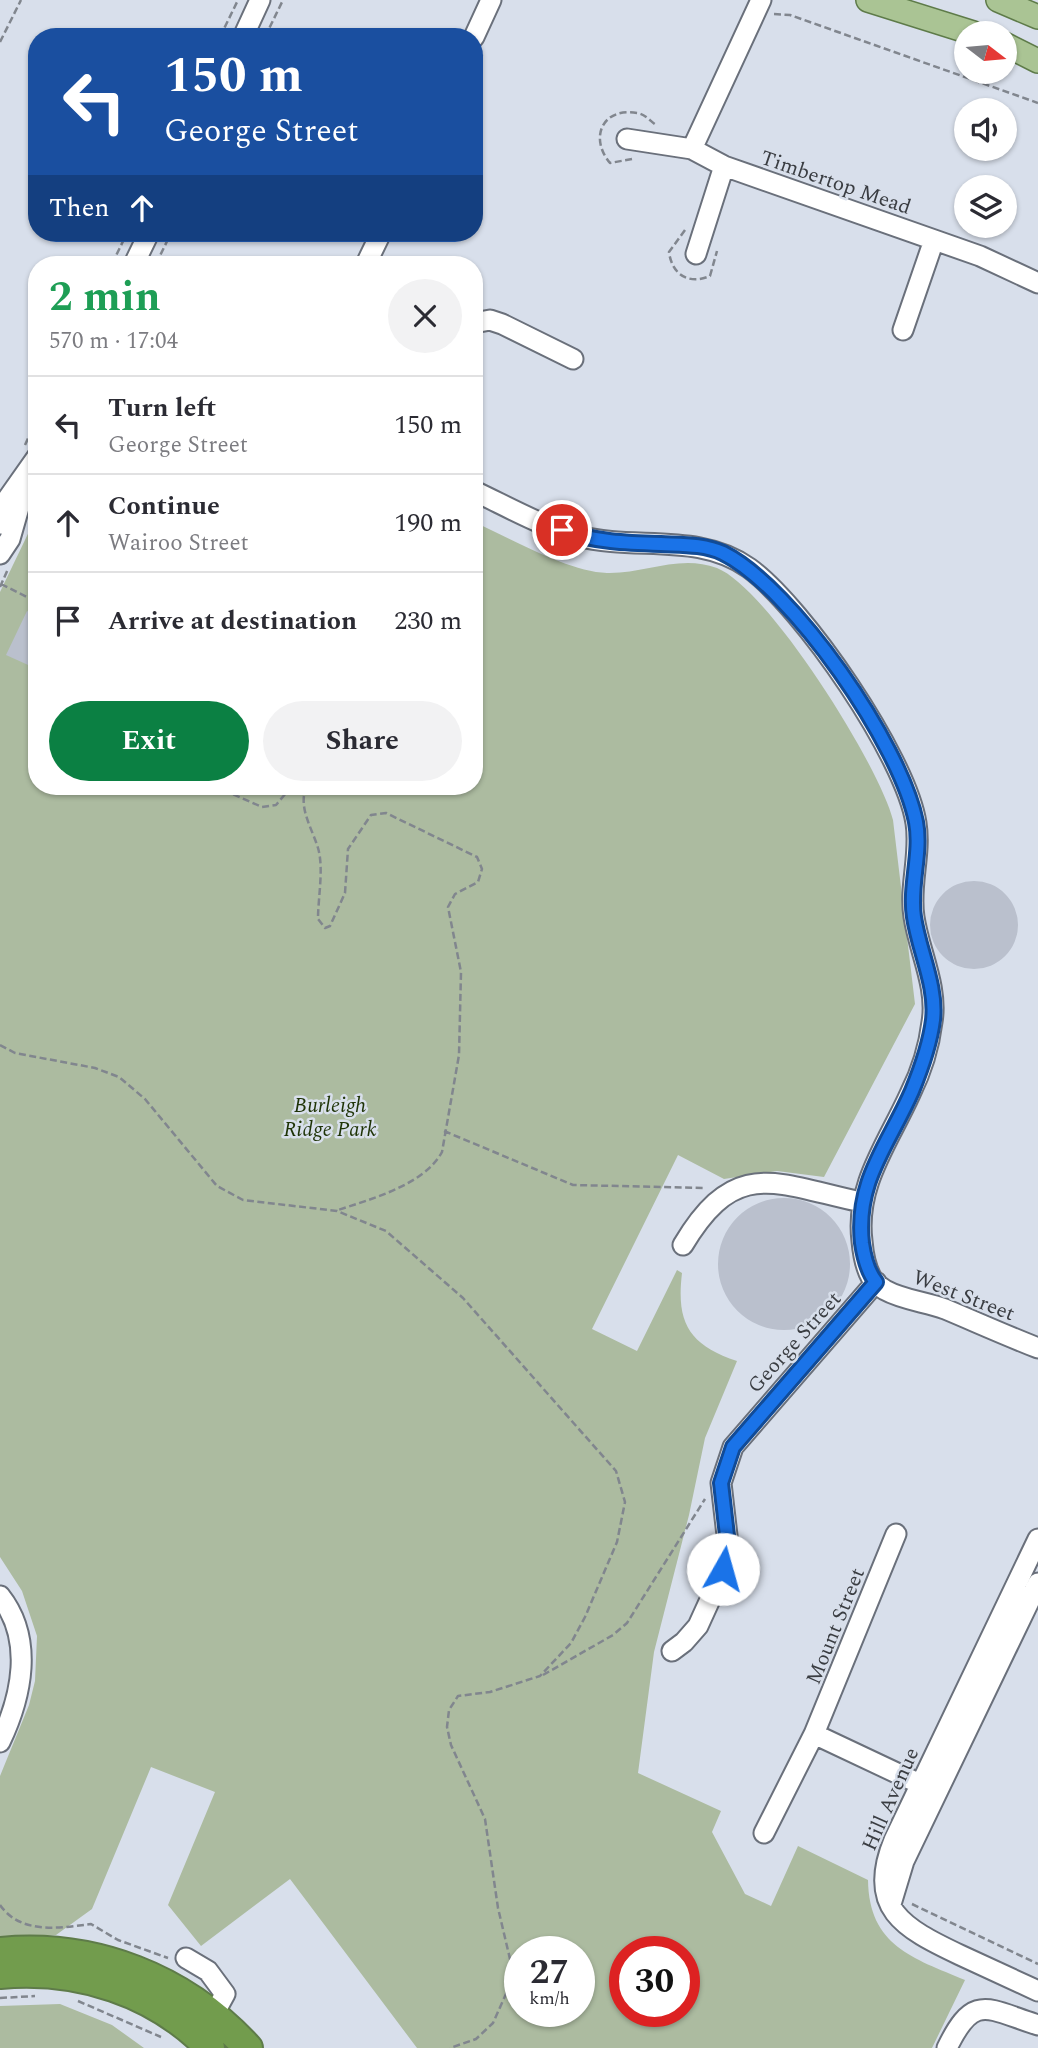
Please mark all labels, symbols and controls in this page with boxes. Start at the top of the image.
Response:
north arrow [954,21,1017,84]
map controls [954,21,1017,238]
text: 150 m [164,39,303,114]
icon: left [49,56,140,147]
button: sound [954,98,1017,161]
text: George Street [164,107,359,156]
street label: Timbertop Mead [756,142,915,224]
button: layers [954,175,1017,238]
text: Then [49,188,109,228]
icon: ahead [123,189,161,227]
text: 2 min [49,266,161,329]
button: close [388,279,462,353]
text: 570 m · 17:04 [49,324,178,359]
text: Turn left [108,388,216,428]
text: 150 m [394,405,462,445]
icon: left [49,406,87,444]
text: George Street [108,428,248,463]
text: Continue [108,486,220,526]
pin [532,500,592,560]
text: 190 m [394,503,462,543]
icon: ahead [49,504,87,542]
icon: arrive [543,511,581,549]
text: Wairoo Street [108,526,249,561]
text: Arrive at destination [108,601,357,641]
text: 230 m [394,601,462,641]
icon: arrive [49,602,87,640]
button: Exit [49,701,249,781]
button: Share [263,701,462,781]
park label: Burleigh Ridge Park [283,1090,377,1146]
street label: West Street [908,1262,1019,1330]
street label: George Street [740,1284,849,1401]
position arrow [686,1532,760,1606]
street label: Mount Street [798,1563,874,1690]
street label: Hill Avenue [854,1742,928,1856]
speed limit sign: 30 [609,1936,700,2027]
text: 27 [530,1946,569,1999]
text: km/h [529,1985,570,2012]

